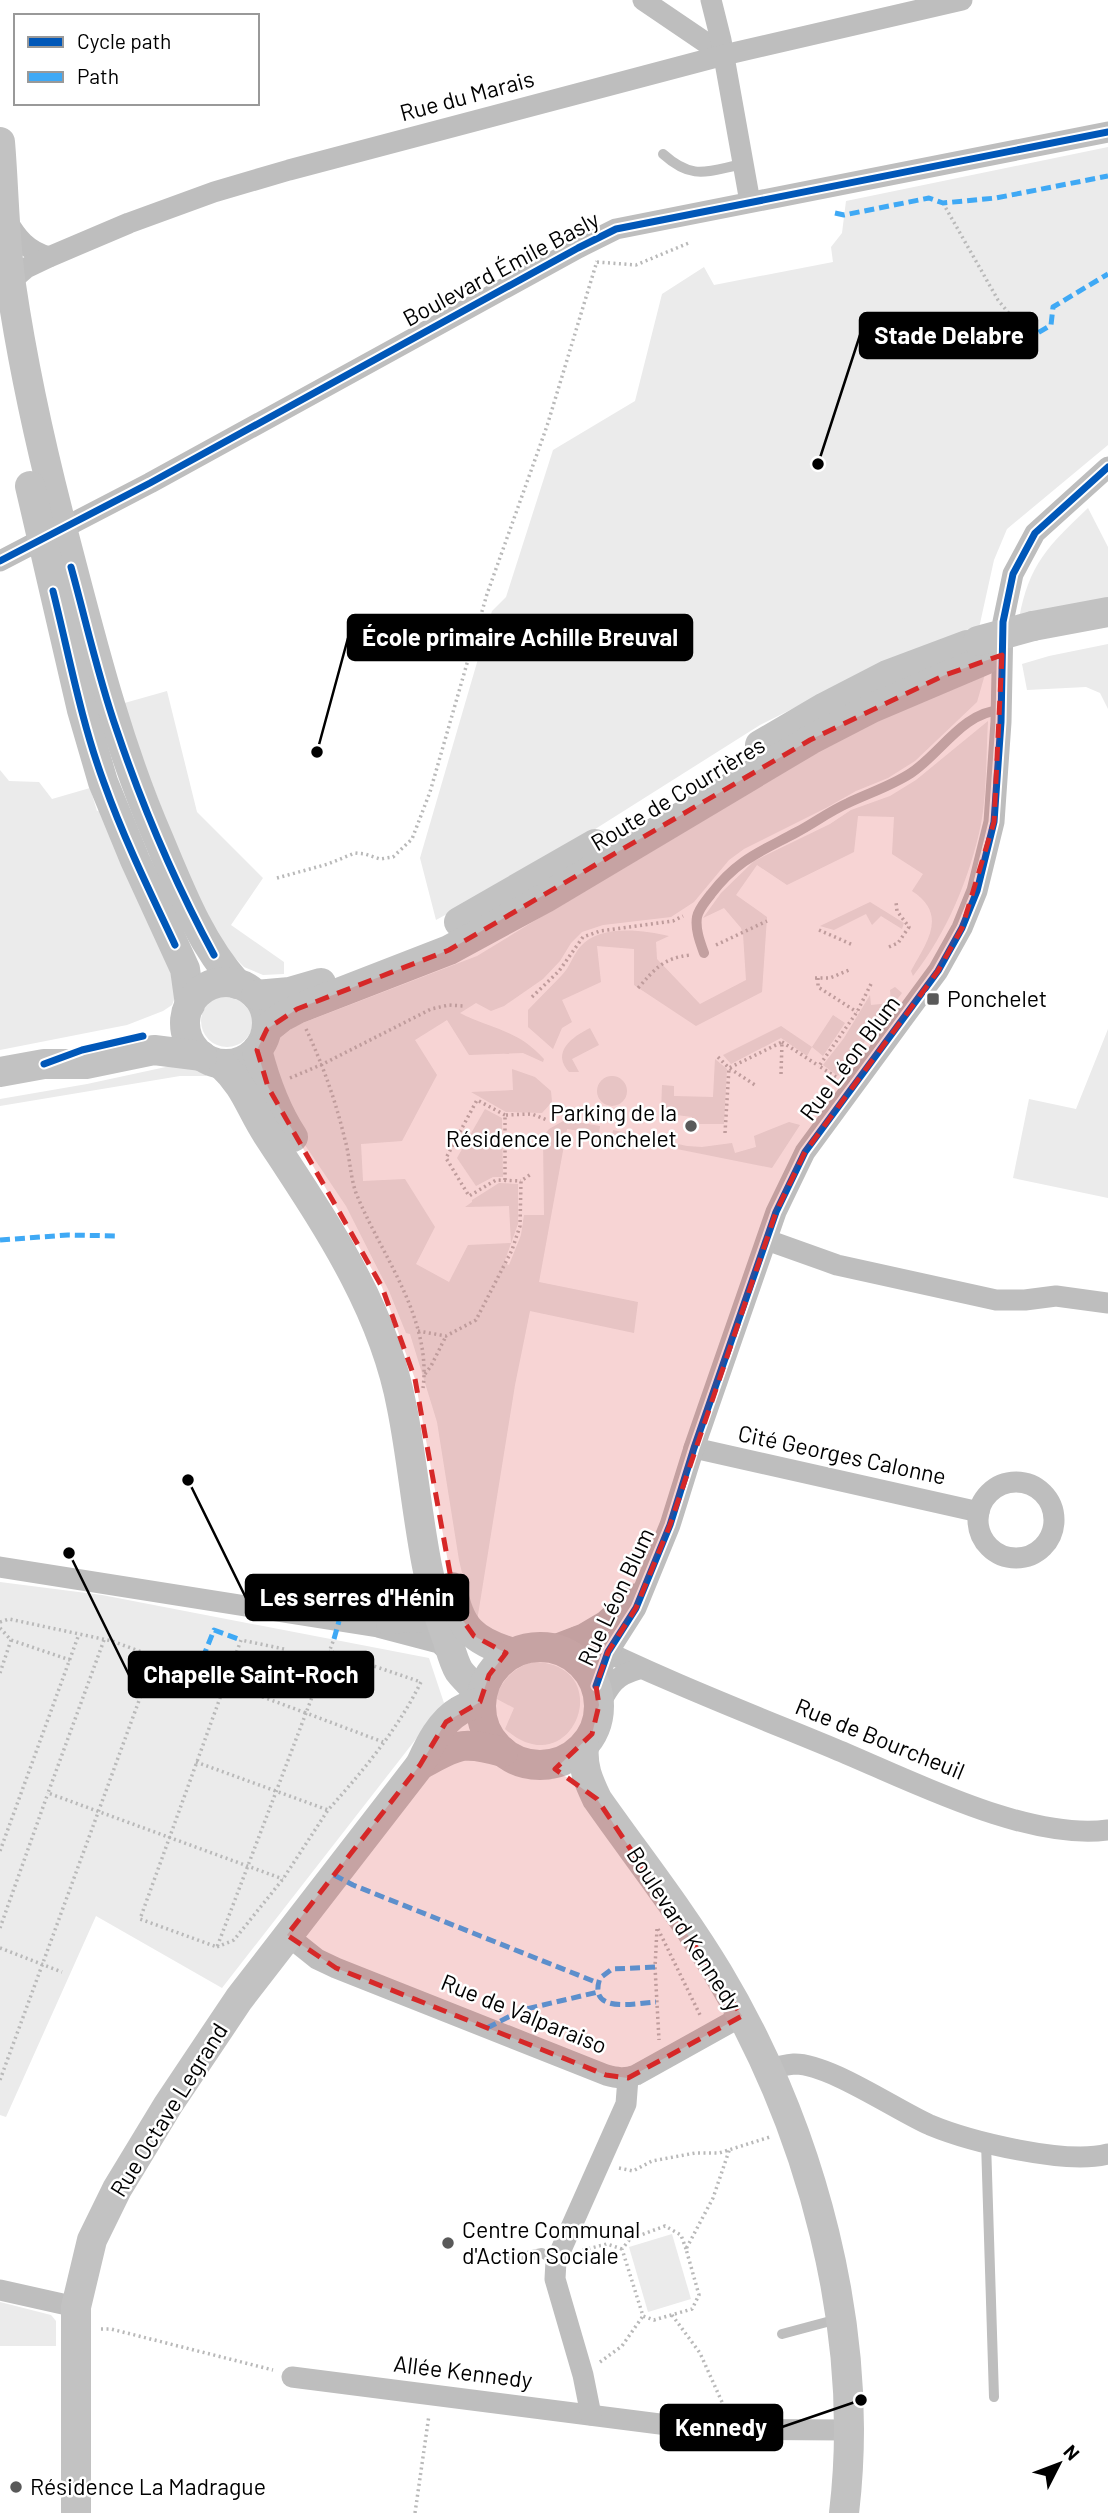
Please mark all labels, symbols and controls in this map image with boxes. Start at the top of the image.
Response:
legend [14,14,259,105]
text: Cycle path [77,28,171,53]
text: Path [77,63,119,88]
street label: Rue du Marais [396,64,537,126]
street label: Boulevard Émile Basly [398,204,604,332]
callout: Stade Delabre [860,313,1037,358]
text: Stade Delabre [874,320,1024,349]
callout: École primaire Achille Breuval [348,615,692,660]
text: École primaire Achille Breuval [362,622,678,651]
street label: Route de Courrières [585,730,770,856]
place label: Ponchelet [947,984,1047,1012]
street label: Rue Léon Blum [793,989,905,1125]
marker: Ponchelet [925,991,941,1007]
place label: Parking de la Résidence le Ponchelet [446,1098,677,1152]
marker: Parking de la Résidence le Ponchelet [683,1118,699,1134]
street label: Cité Georges Calonne [736,1418,949,1490]
street label: Rue Léon Blum [571,1523,659,1670]
callout: Les serres d'Hénin [246,1575,468,1620]
text: Les serres d'Hénin [260,1582,454,1611]
callout: Chapelle Saint-Roch [129,1652,373,1697]
text: Chapelle Saint-Roch [143,1659,359,1688]
street label: Rue de Bourcheuil [792,1691,969,1785]
street label: Boulevard Kennedy [621,1841,749,2016]
street label: Rue de Valparaiso [437,1967,611,2059]
street label: Rue Octave Legrand [103,2018,233,2201]
place label: Centre Communal d'Action Sociale [462,2215,640,2269]
marker: Centre Communal d'Action Sociale [440,2235,456,2251]
street label: Allée Kennedy [392,2349,535,2393]
callout: Kennedy [661,2405,782,2450]
text: Kennedy [675,2412,767,2441]
north arrow [1024,2429,1094,2499]
text: N [1059,2440,1085,2465]
place label: Résidence La Madrague [30,2472,266,2500]
marker: Résidence La Madrague [8,2479,24,2495]

